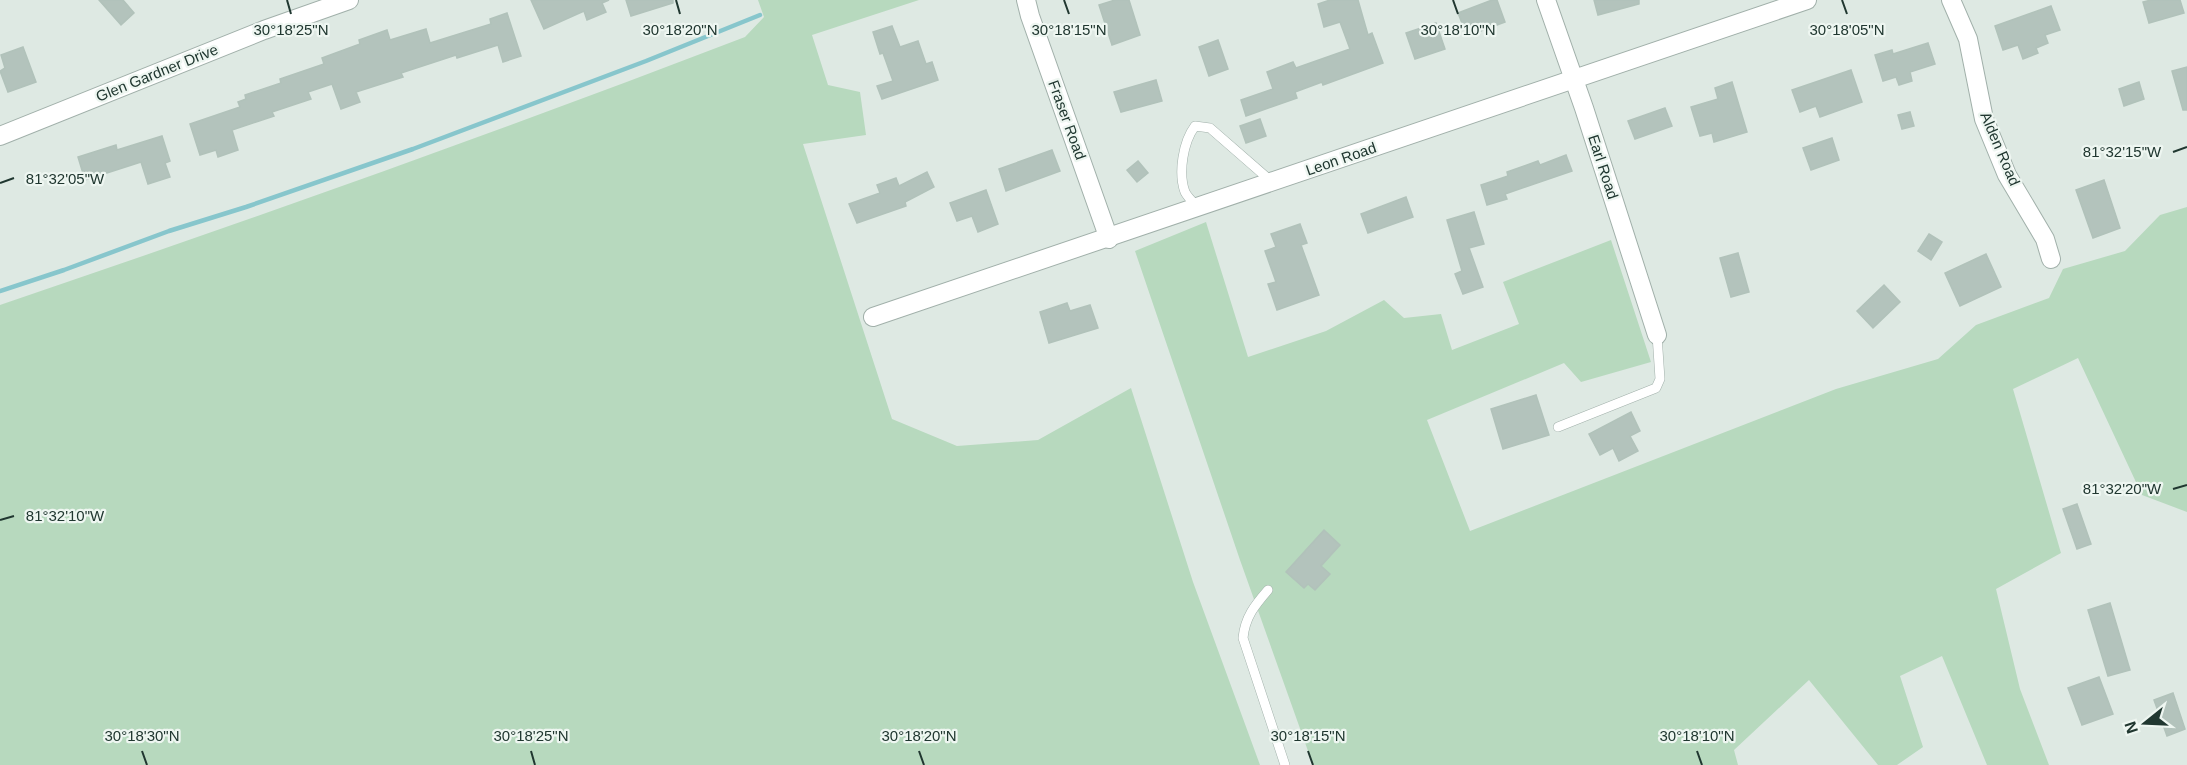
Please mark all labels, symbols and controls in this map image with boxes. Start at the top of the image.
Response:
text: 30°18'25"N [253,21,329,38]
text: 30°18'20"N [642,21,718,38]
text: 30°18'15"N [1031,21,1107,38]
text: 30°18'10"N [1420,21,1496,38]
text: 30°18'05"N [1809,21,1885,38]
street label: Glen Gardner Drive [93,40,220,105]
street label: Fraser Road [1045,78,1090,162]
street label: Alden Road [1977,109,2024,188]
street label: Earl Road [1585,132,1622,201]
street label: Leon Road [1303,139,1378,179]
text: 81°32'15"W [2083,143,2162,160]
text: 81°32'05"W [26,170,105,187]
text: 81°32'20"W [2083,480,2162,497]
text: 81°32'10"W [26,507,105,524]
north arrow [2115,693,2175,753]
text: N [2121,719,2141,736]
text: 30°18'30"N [104,727,180,744]
text: 30°18'25"N [493,727,569,744]
text: 30°18'20"N [881,727,957,744]
text: 30°18'15"N [1270,727,1346,744]
text: 30°18'10"N [1659,727,1735,744]

